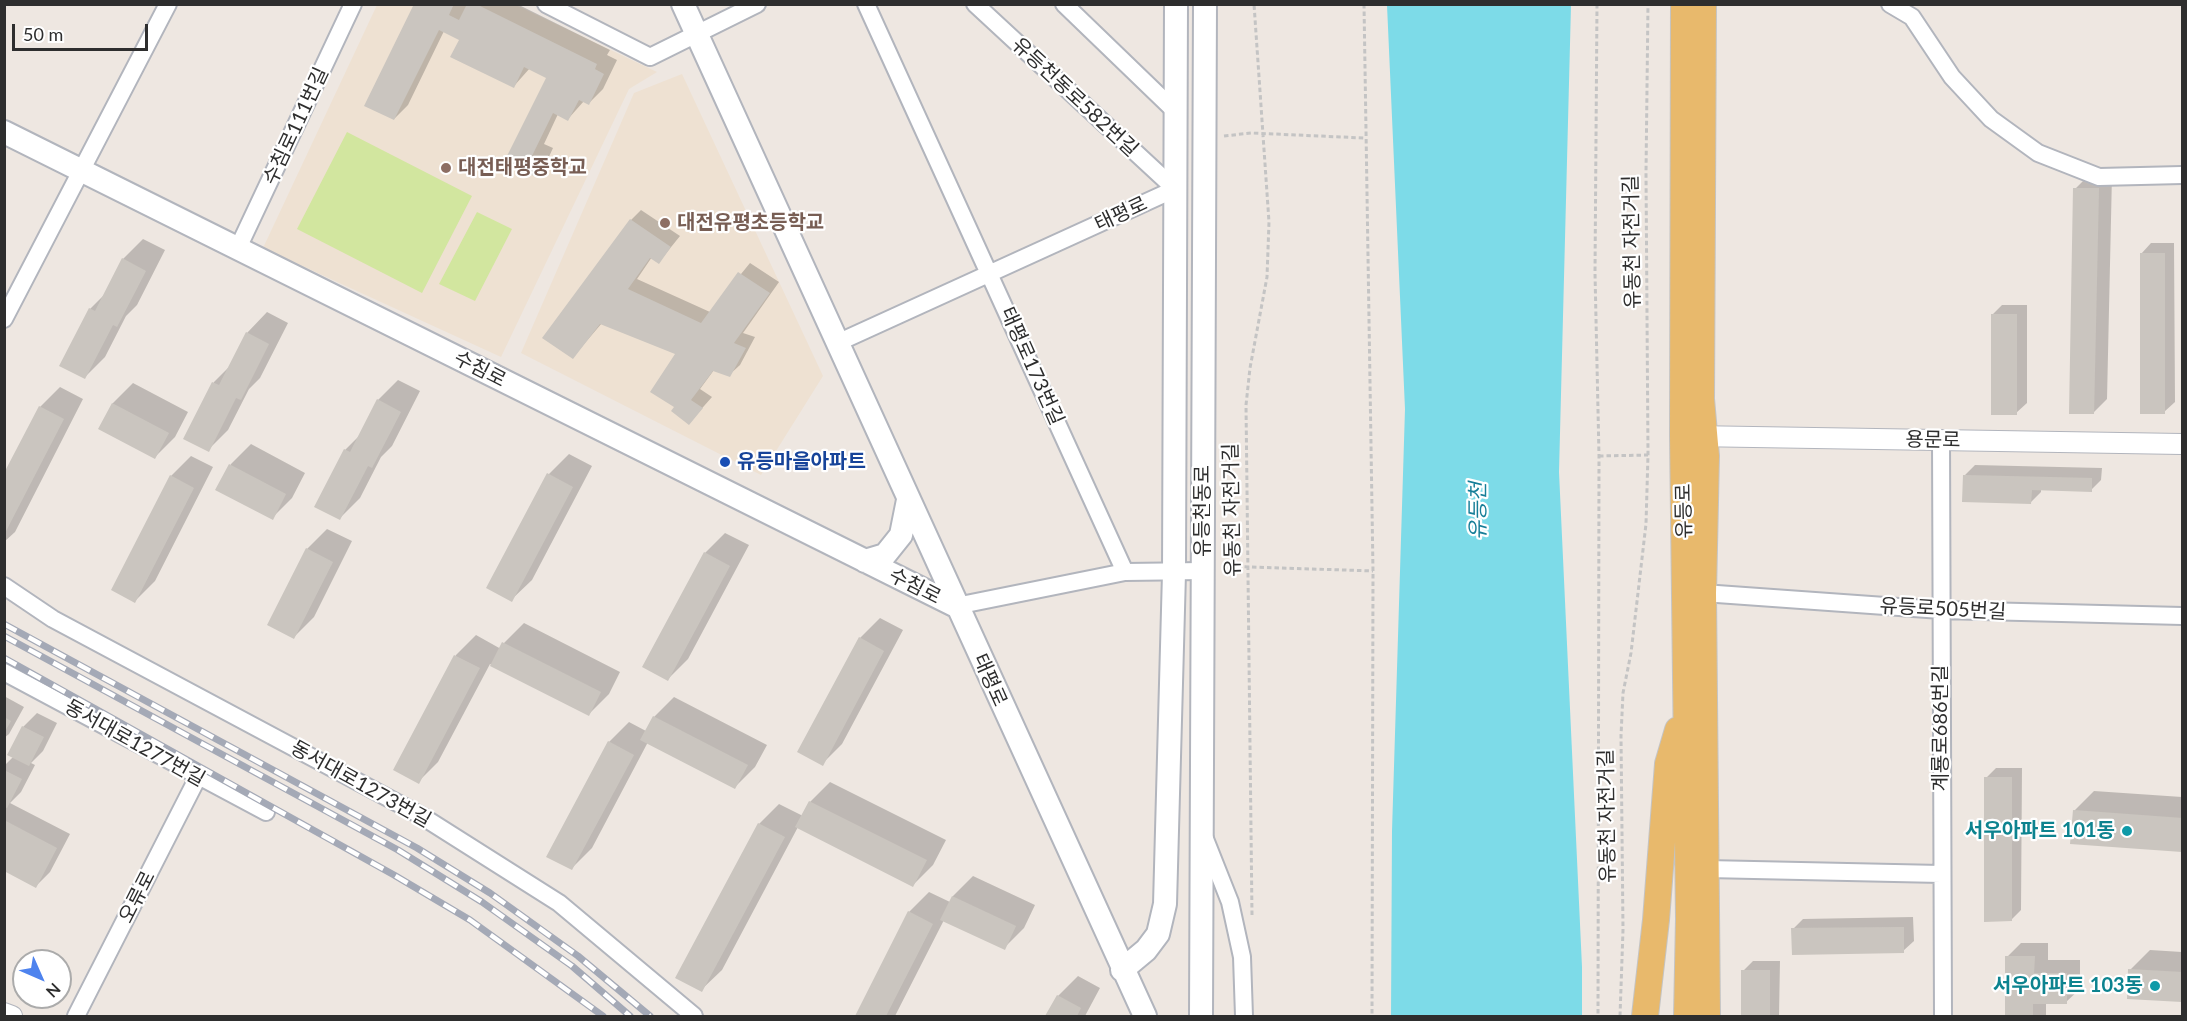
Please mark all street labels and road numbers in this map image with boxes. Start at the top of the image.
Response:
street label: 유등천동로582번길 [1007,32,1143,162]
street label: 수침로111번길 [258,63,334,189]
street label: 유동천 자전거길 [1619,175,1645,309]
street label: 태평로 [1091,191,1151,237]
street label: 태평로173번길 [995,303,1069,429]
street label: 수침로 [450,346,510,392]
street label: 용문로 [1905,428,1961,452]
street label: 유동천 자전거길 [1219,443,1245,577]
street label: 유등천동로 [1191,465,1215,557]
street label: 유등로 [1672,483,1696,539]
street label: 수침로 [885,563,945,609]
street label: 유등로505번길 [1879,594,2007,624]
street label: 태평로 [968,650,1012,710]
street label: 계룡로686번길 [1929,665,1953,791]
street label: 동서대로1277번길 [61,694,209,792]
street label: 동서대로1273번길 [287,735,435,833]
street label: 유동천 자전거길 [1594,749,1620,883]
street label: 오류로 [114,867,160,927]

